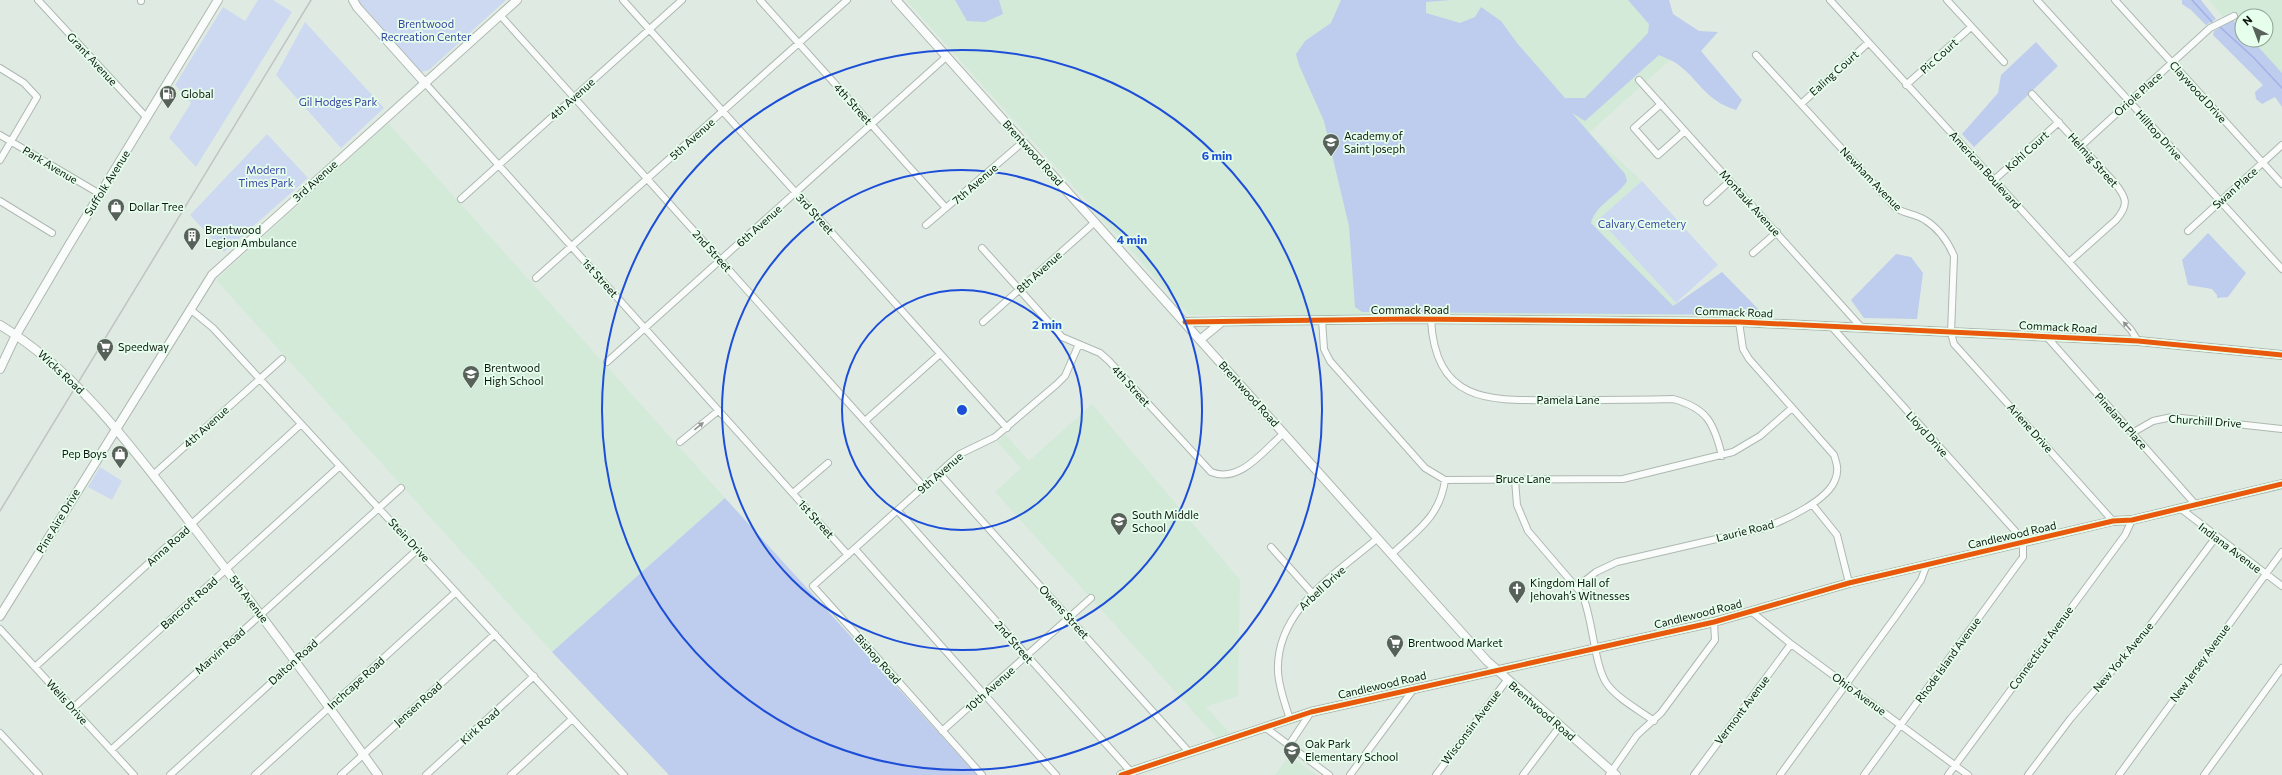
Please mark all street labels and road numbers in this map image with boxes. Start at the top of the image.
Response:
street label: Grant Avenue [65,29,120,88]
street label: Pic Court [1917,35,1961,76]
street label: Ealing Court [1806,47,1861,98]
street label: Claywood Drive [2167,58,2230,125]
street label: Oriole Place [2111,69,2165,119]
street label: 4th Avenue [546,75,597,122]
street label: 4th Street [832,81,875,127]
street label: Hilltop Drive [2134,107,2185,163]
street label: 5th Avenue [667,115,717,162]
street label: Brentwood Road [1000,117,1066,188]
street label: Kohl Court [2002,127,2051,174]
street label: American Boulevard [1947,128,2024,211]
street label: Helmig Street [2066,130,2121,190]
street label: Park Avenue [20,143,80,186]
street label: Newham Avenue [1838,144,1905,213]
street label: Suffolk Avenue [81,147,132,218]
street label: 3rd Avenue [290,157,340,204]
street label: 7th Avenue [949,160,1000,207]
street label: Swan Place [2210,164,2260,211]
street label: Montauk Avenue [1717,167,1784,239]
street label: 3rd Street [794,191,837,237]
street label: 6th Avenue [733,202,784,249]
street label: 2nd Street [690,227,735,275]
street label: 8th Avenue [1013,248,1064,295]
street label: 1st Street [580,256,621,300]
street label: Commack Road [1371,303,1449,316]
street label: Commack Road [1695,304,1773,319]
street label: Commack Road [2019,318,2097,335]
street label: Wicks Road [36,347,87,396]
street label: Brentwood Road [1216,358,1282,429]
street label: 4th Street [1110,363,1153,409]
street label: Pineland Place [2093,390,2150,452]
street label: Pamela Lane [1537,393,1600,406]
street label: Arlene Drive [2005,401,2056,455]
street label: 4th Avenue [180,403,231,450]
street label: Lloyd Drive [1904,408,1951,459]
street label: Churchill Drive [2168,411,2242,430]
street label: 9th Avenue [914,449,965,496]
street label: Bruce Lane [1495,472,1551,485]
street label: Pine Aire Drive [33,486,82,555]
street label: 1st Street [796,497,837,541]
street label: Stein Drive [386,515,433,564]
street label: Laurie Road [1715,517,1775,544]
street label: Candlewood Road [1966,518,2057,551]
street label: Indiana Avenue [2196,520,2264,576]
street label: Anna Road [143,523,192,568]
street label: Arbell Drive [1296,563,1348,612]
street label: 5th Avenue [227,572,272,625]
street label: Bancroft Road [158,574,220,632]
street label: Owens Street [1037,582,1092,642]
street label: Candlewood Road [1652,596,1743,631]
street label: Connecticut Avenue [2006,603,2075,692]
street label: Rhode Island Avenue [1912,614,1983,705]
street label: 2nd Street [992,618,1037,666]
street label: New York Avenue [2090,619,2156,694]
street label: New Jersey Avenue [2167,621,2233,705]
street label: Marvin Road [192,625,247,677]
street label: Bishop Road [853,631,904,686]
street label: Dalton Road [265,636,320,687]
street label: Inchcape Road [324,654,387,712]
street label: 10th Avenue [962,663,1017,714]
street label: Candlewood Road [1336,668,1427,701]
street label: Ohio Avenue [1830,670,1889,718]
street label: Vermont Avenue [1712,673,1772,747]
street label: Wells Drive [44,677,91,727]
street label: Brentwood Road [1506,678,1578,743]
street label: Jensen Road [391,679,445,729]
street label: Wisconsin Avenue [1438,687,1503,767]
street label: Kirk Road [457,705,502,747]

